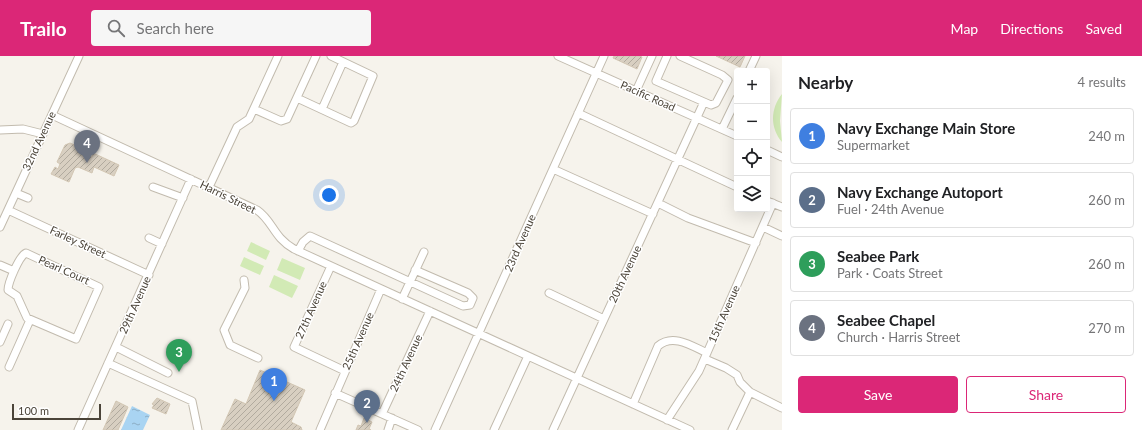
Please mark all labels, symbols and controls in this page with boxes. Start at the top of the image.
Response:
search box [91,10,371,46]
text: Trailo [20,17,67,40]
icon: search [105,17,127,39]
text: Search here [137,19,214,37]
text: Map [951,20,978,37]
text: Directions [1000,20,1063,37]
text: Saved [1085,20,1122,37]
map controls [734,68,770,212]
button: + [734,68,770,104]
text: Nearby [798,72,853,93]
text: 4 results [1078,74,1126,90]
street label: Pacific Road [619,78,678,113]
button: − [734,104,770,140]
street label: 32nd Avenue [19,109,58,173]
text: Navy Exchange Main Store [837,119,1015,137]
text: 1 [808,128,816,144]
text: 240 m [1088,128,1125,144]
pin: 4 [74,130,100,163]
text: Supermarket [837,137,910,153]
button: locate [734,140,770,176]
button: layers [734,176,770,212]
street label: Harris Street [198,177,258,216]
text: Navy Exchange Autoport [837,183,1003,201]
your location [319,185,339,205]
text: 2 [808,192,816,208]
text: 260 m [1088,192,1125,208]
text: Fuel · 24th Avenue [837,201,944,217]
street label: 23rd Avenue [501,212,538,274]
street label: Farley Street [48,223,108,260]
street label: 20th Avenue [606,243,644,305]
text: Seabee Park [837,247,919,265]
street label: Pearl Court [37,253,92,287]
text: 3 [808,256,816,272]
text: 260 m [1088,256,1125,272]
text: Park · Coats Street [837,265,943,281]
street label: 29th Avenue [116,274,153,336]
street label: 27th Avenue [292,279,329,341]
street label: 15th Avenue [705,283,742,345]
street label: 25th Avenue [339,310,376,372]
text: Seabee Chapel [837,311,935,329]
text: 4 [808,320,816,336]
text: 270 m [1088,320,1125,336]
text: Church · Harris Street [837,329,960,345]
street label: 24th Avenue [387,332,425,394]
pin: 3 [166,339,192,372]
pin: 1 [261,368,287,401]
button: Save [798,376,958,413]
button: Share [966,376,1126,413]
pin: 2 [354,390,380,423]
scale bar [12,402,101,421]
text: 100 m [18,404,49,417]

